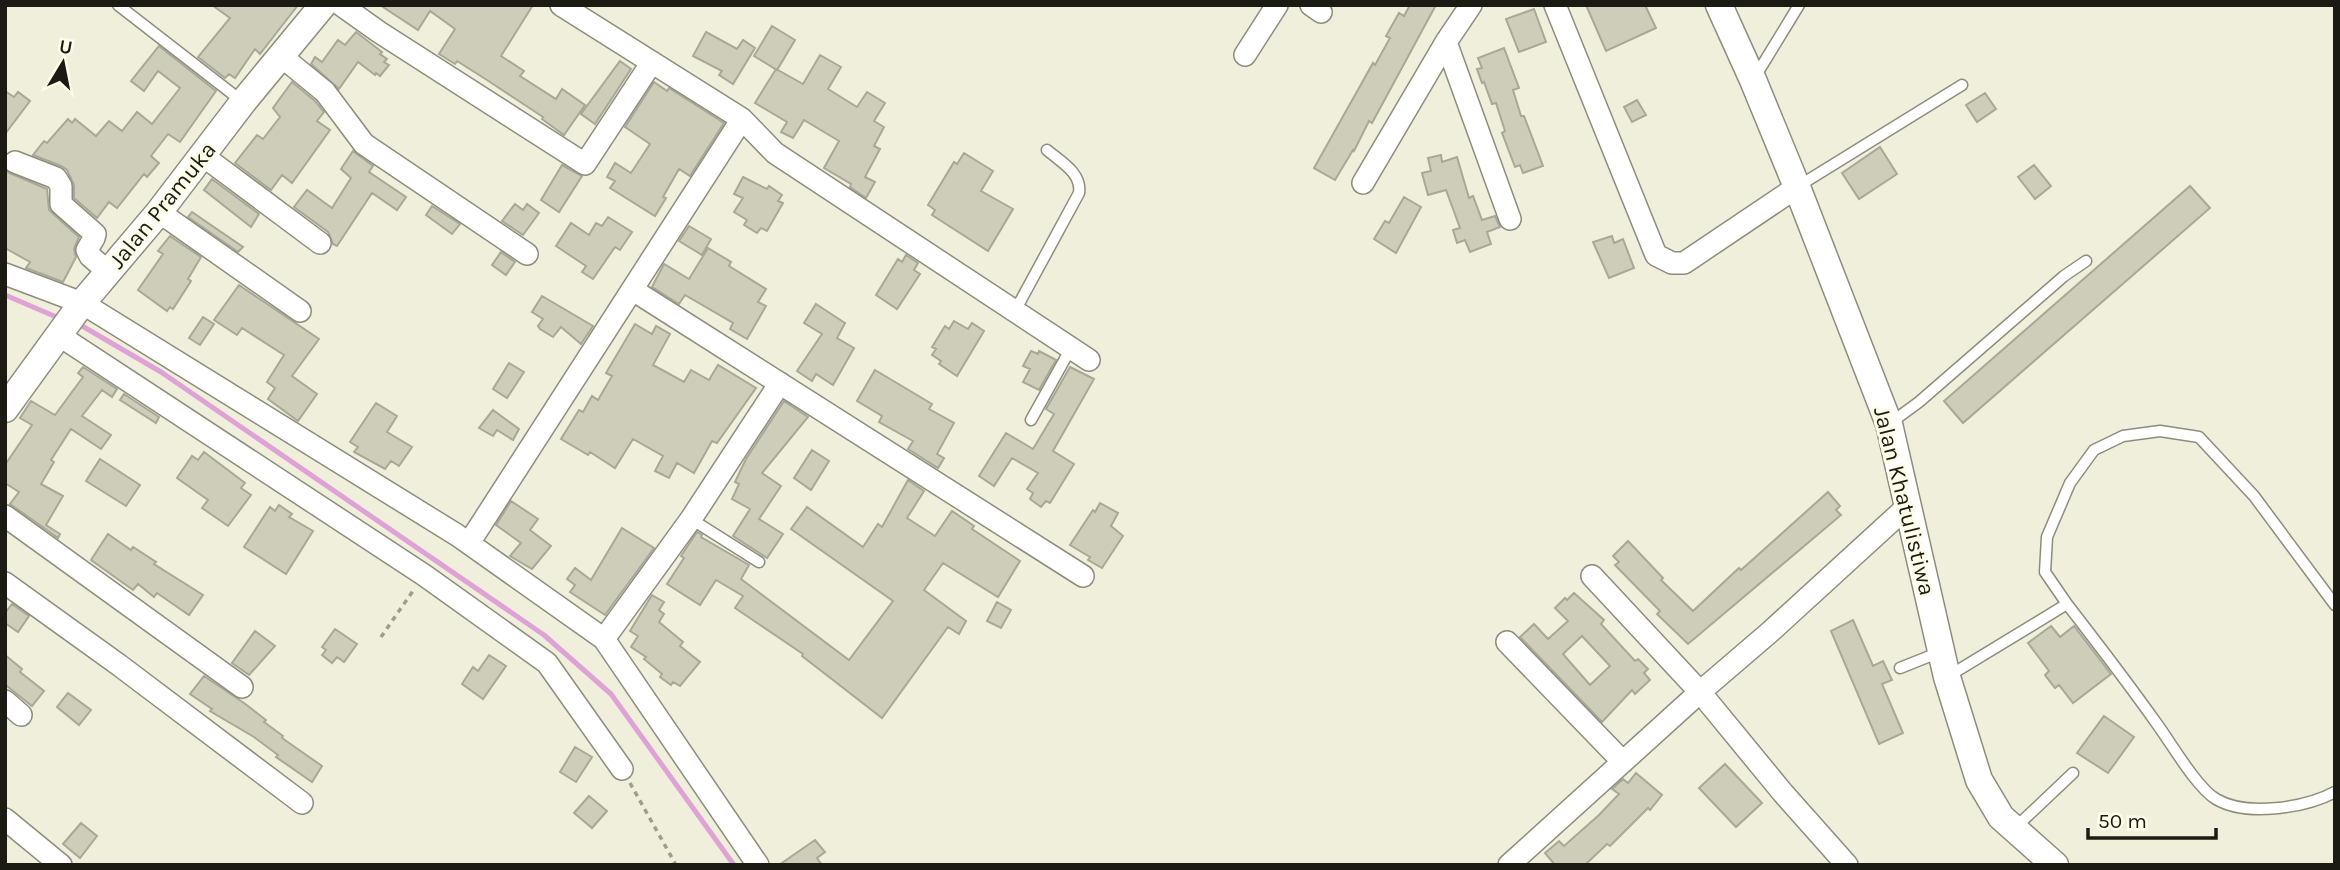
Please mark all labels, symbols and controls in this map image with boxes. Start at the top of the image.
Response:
north arrow [28,28,98,98]
text: U [57,35,74,59]
street label: Jalan Pramuka [103,137,222,274]
street label: Jalan Khatulistiwa [1868,404,1941,598]
scale bar [2088,796,2216,840]
text: 50 m [2098,809,2147,833]

